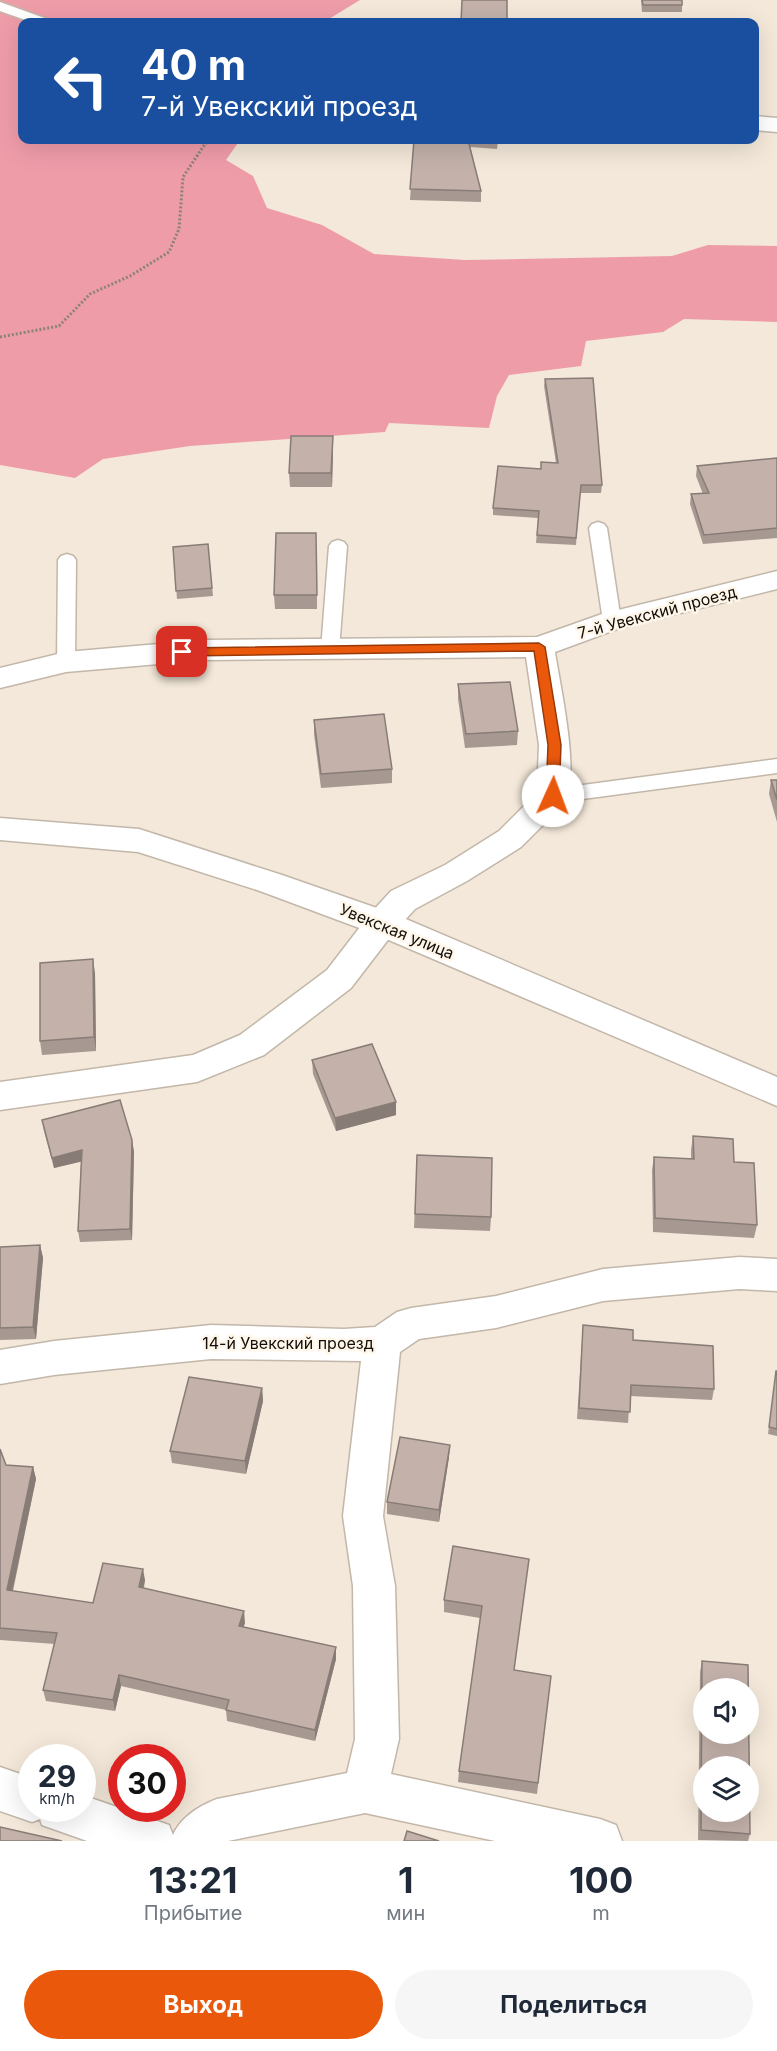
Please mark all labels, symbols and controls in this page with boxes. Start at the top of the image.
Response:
text: 40 m [141,39,246,90]
icon: left [42,42,120,120]
text: 7-й Увекский проезд [141,90,417,123]
street label: 7-й Увекский проезд [575,581,739,643]
pin [156,626,207,677]
icon: arrive [165,635,198,668]
position arrow [521,764,585,828]
street label: Увекская улица [337,899,457,963]
street label: 14-й Увекский проезд [202,1333,374,1353]
map controls [693,1678,759,1822]
button: sound [693,1678,759,1744]
speed limit sign: 30 [108,1744,186,1822]
button: layers [693,1756,759,1822]
text: 29 [38,1758,76,1794]
text: km/h [39,1789,75,1808]
text: 13:21 [149,1858,238,1902]
text: 1 [398,1858,414,1902]
text: 100 [569,1858,633,1902]
text: Прибытие [144,1901,242,1925]
text: мин [386,1901,425,1925]
text: m [592,1901,610,1925]
button: Выход [24,1970,383,2039]
button: Поделиться [395,1970,753,2039]

